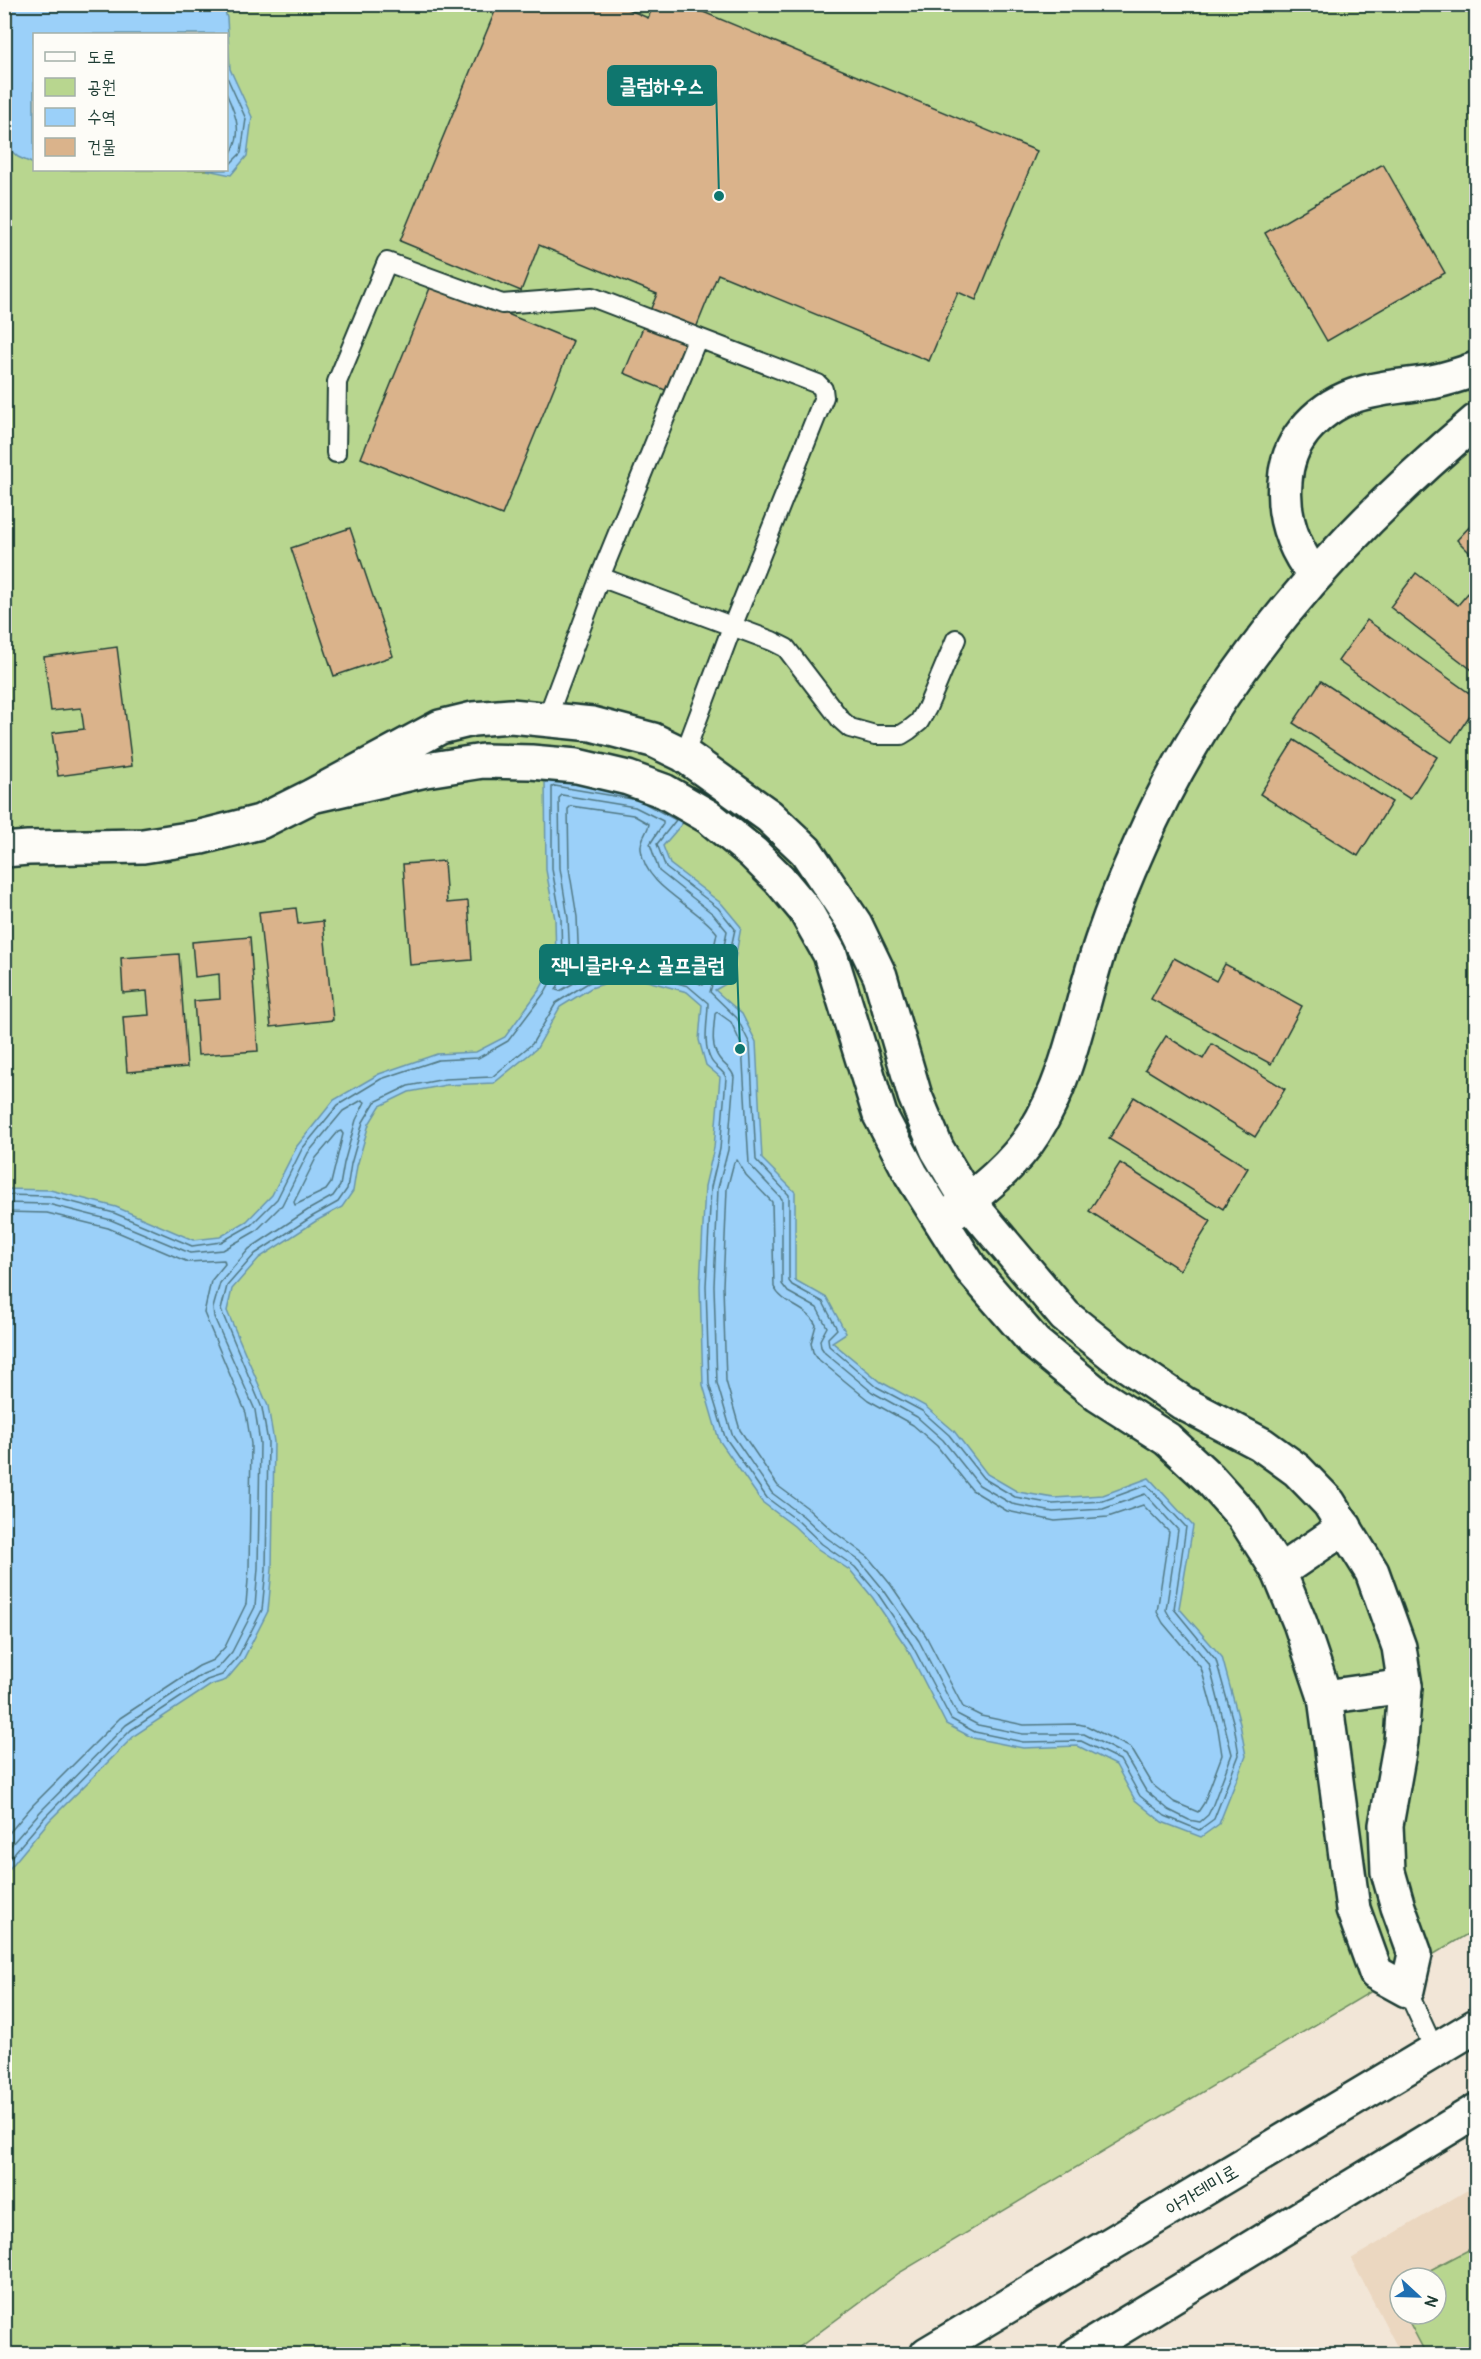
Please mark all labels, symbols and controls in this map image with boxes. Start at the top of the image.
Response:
legend [33,33,228,171]
text: 도로 [87,46,116,69]
callout: 클럽하우스 [608,66,716,105]
text: 클럽하우스 [620,73,704,100]
text: 공원 [87,76,116,99]
text: 수역 [87,106,116,129]
text: 건물 [87,136,116,159]
callout: 잭니클라우스 골프클럽 [540,945,737,984]
text: 잭니클라우스 골프클럽 [551,952,725,979]
street label: 아카데미로 [1161,2159,1243,2221]
north arrow [1388,2266,1448,2326]
text: N [1420,2292,1442,2310]

